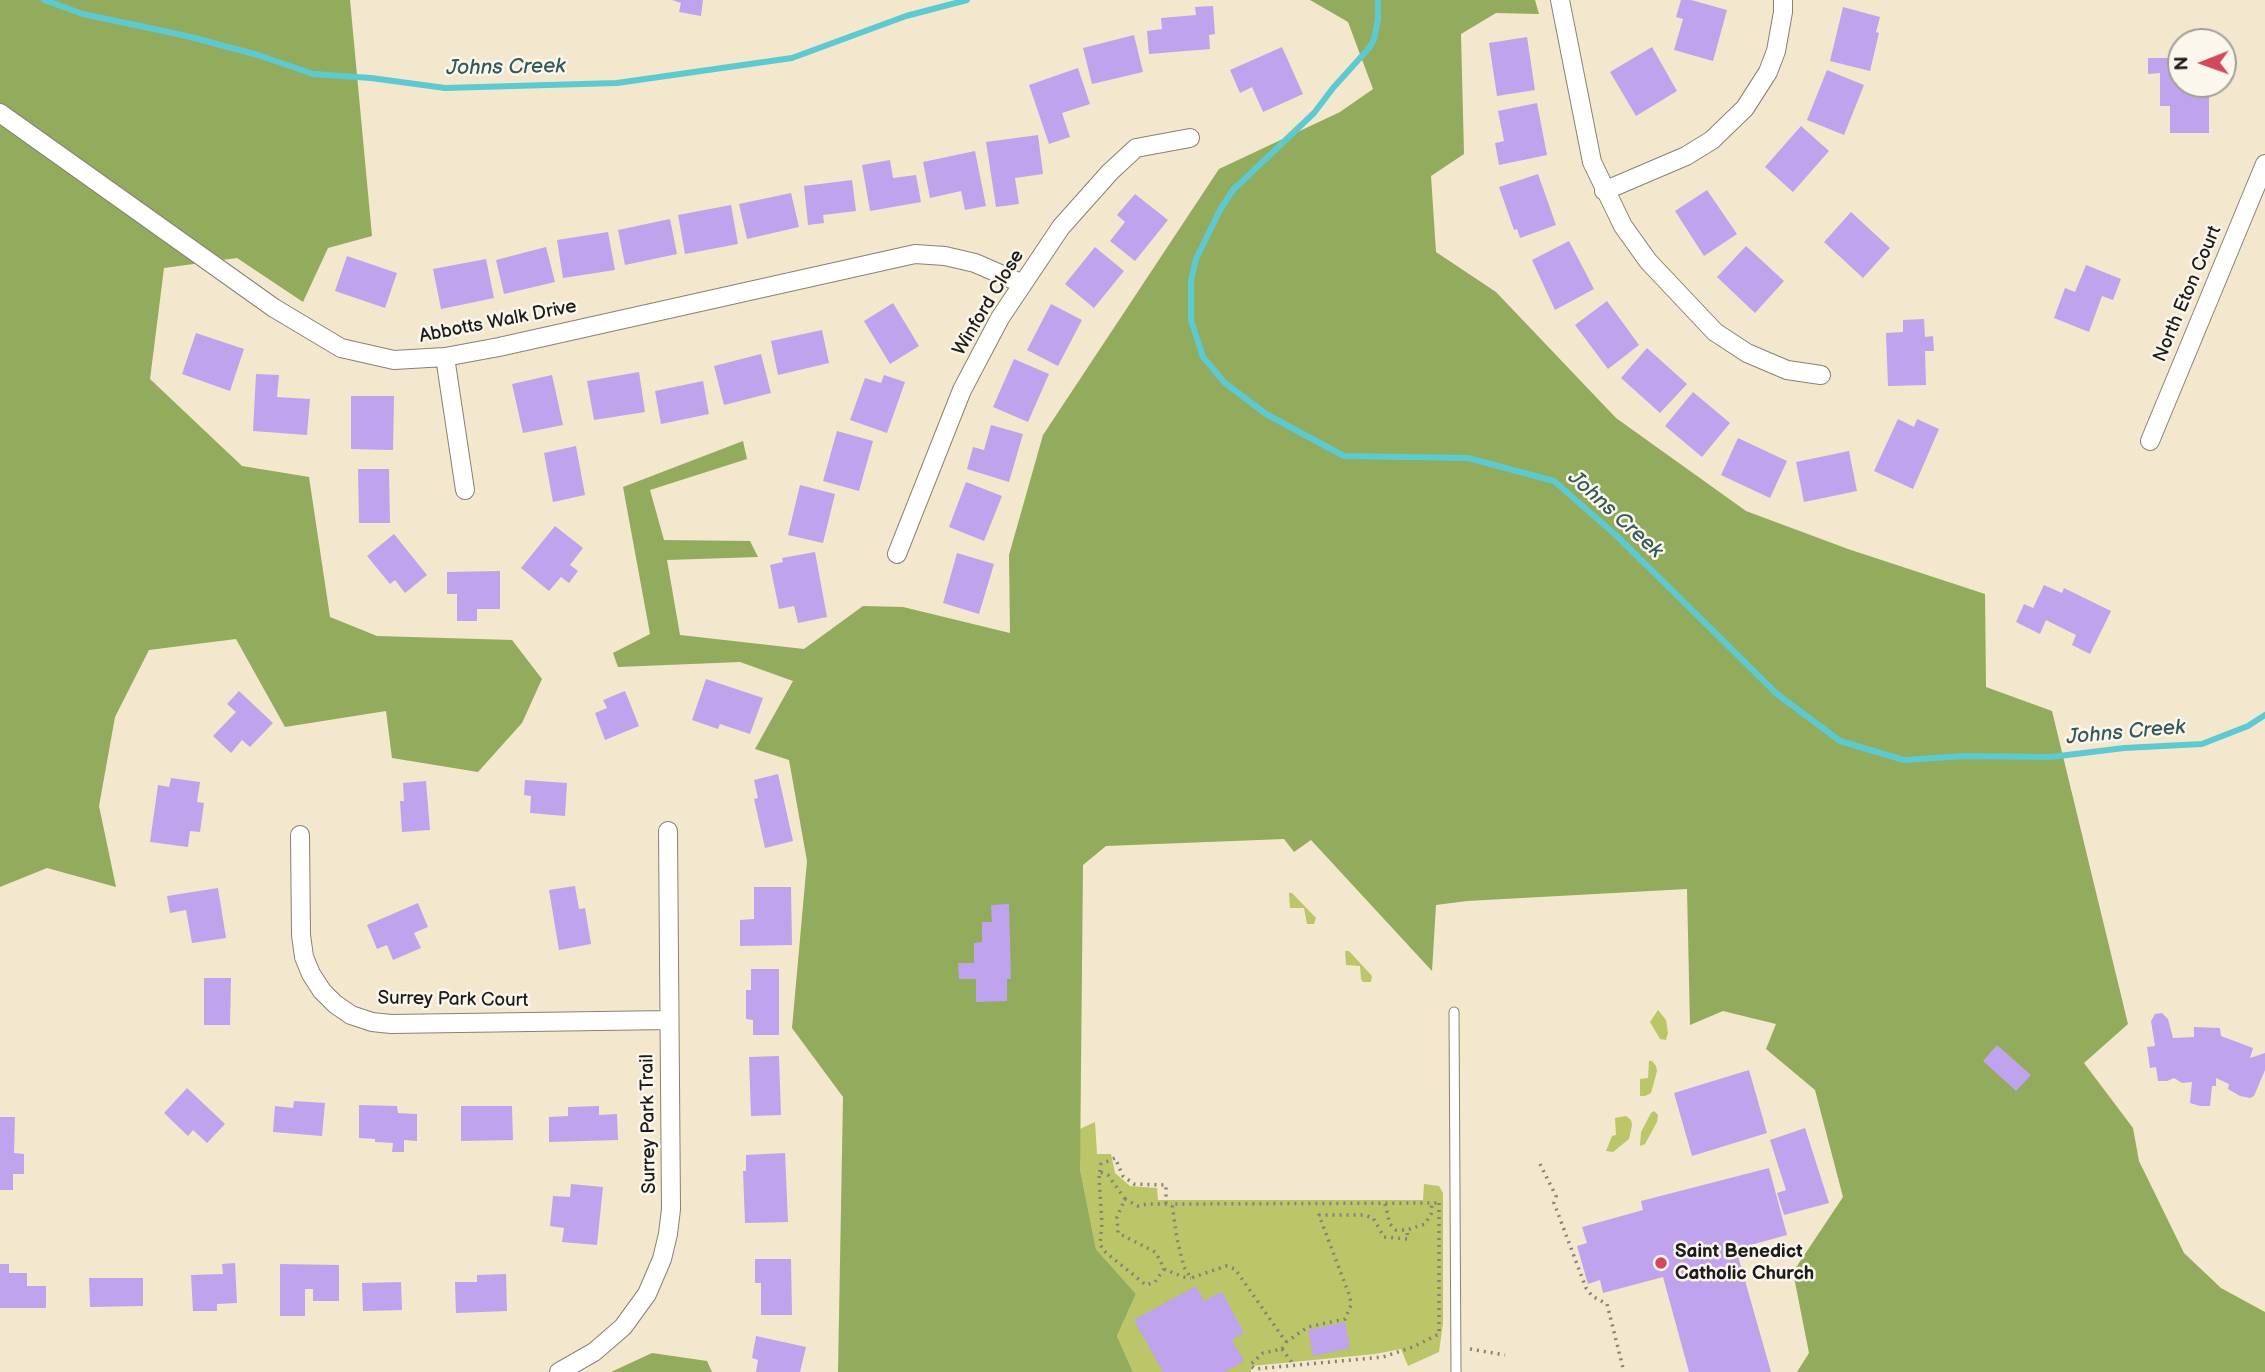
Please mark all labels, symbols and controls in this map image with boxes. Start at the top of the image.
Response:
north arrow [2167,28,2237,98]
water label: Johns Creek [446,54,566,82]
text: N [2171,56,2194,71]
street label: North Eton Court [2149,223,2227,365]
street label: Winford Close [949,246,1029,360]
street label: Abbotts Walk Drive [417,296,579,348]
water label: Johns Creek [1562,466,1668,564]
water label: Johns Creek [2066,715,2186,751]
street label: Surrey Park Court [377,987,529,1013]
street label: Surrey Park Trail [636,1054,662,1194]
place label: Saint Benedict Catholic Church [1675,1241,1814,1285]
marker: Saint Benedict Catholic Church [1653,1255,1669,1271]

